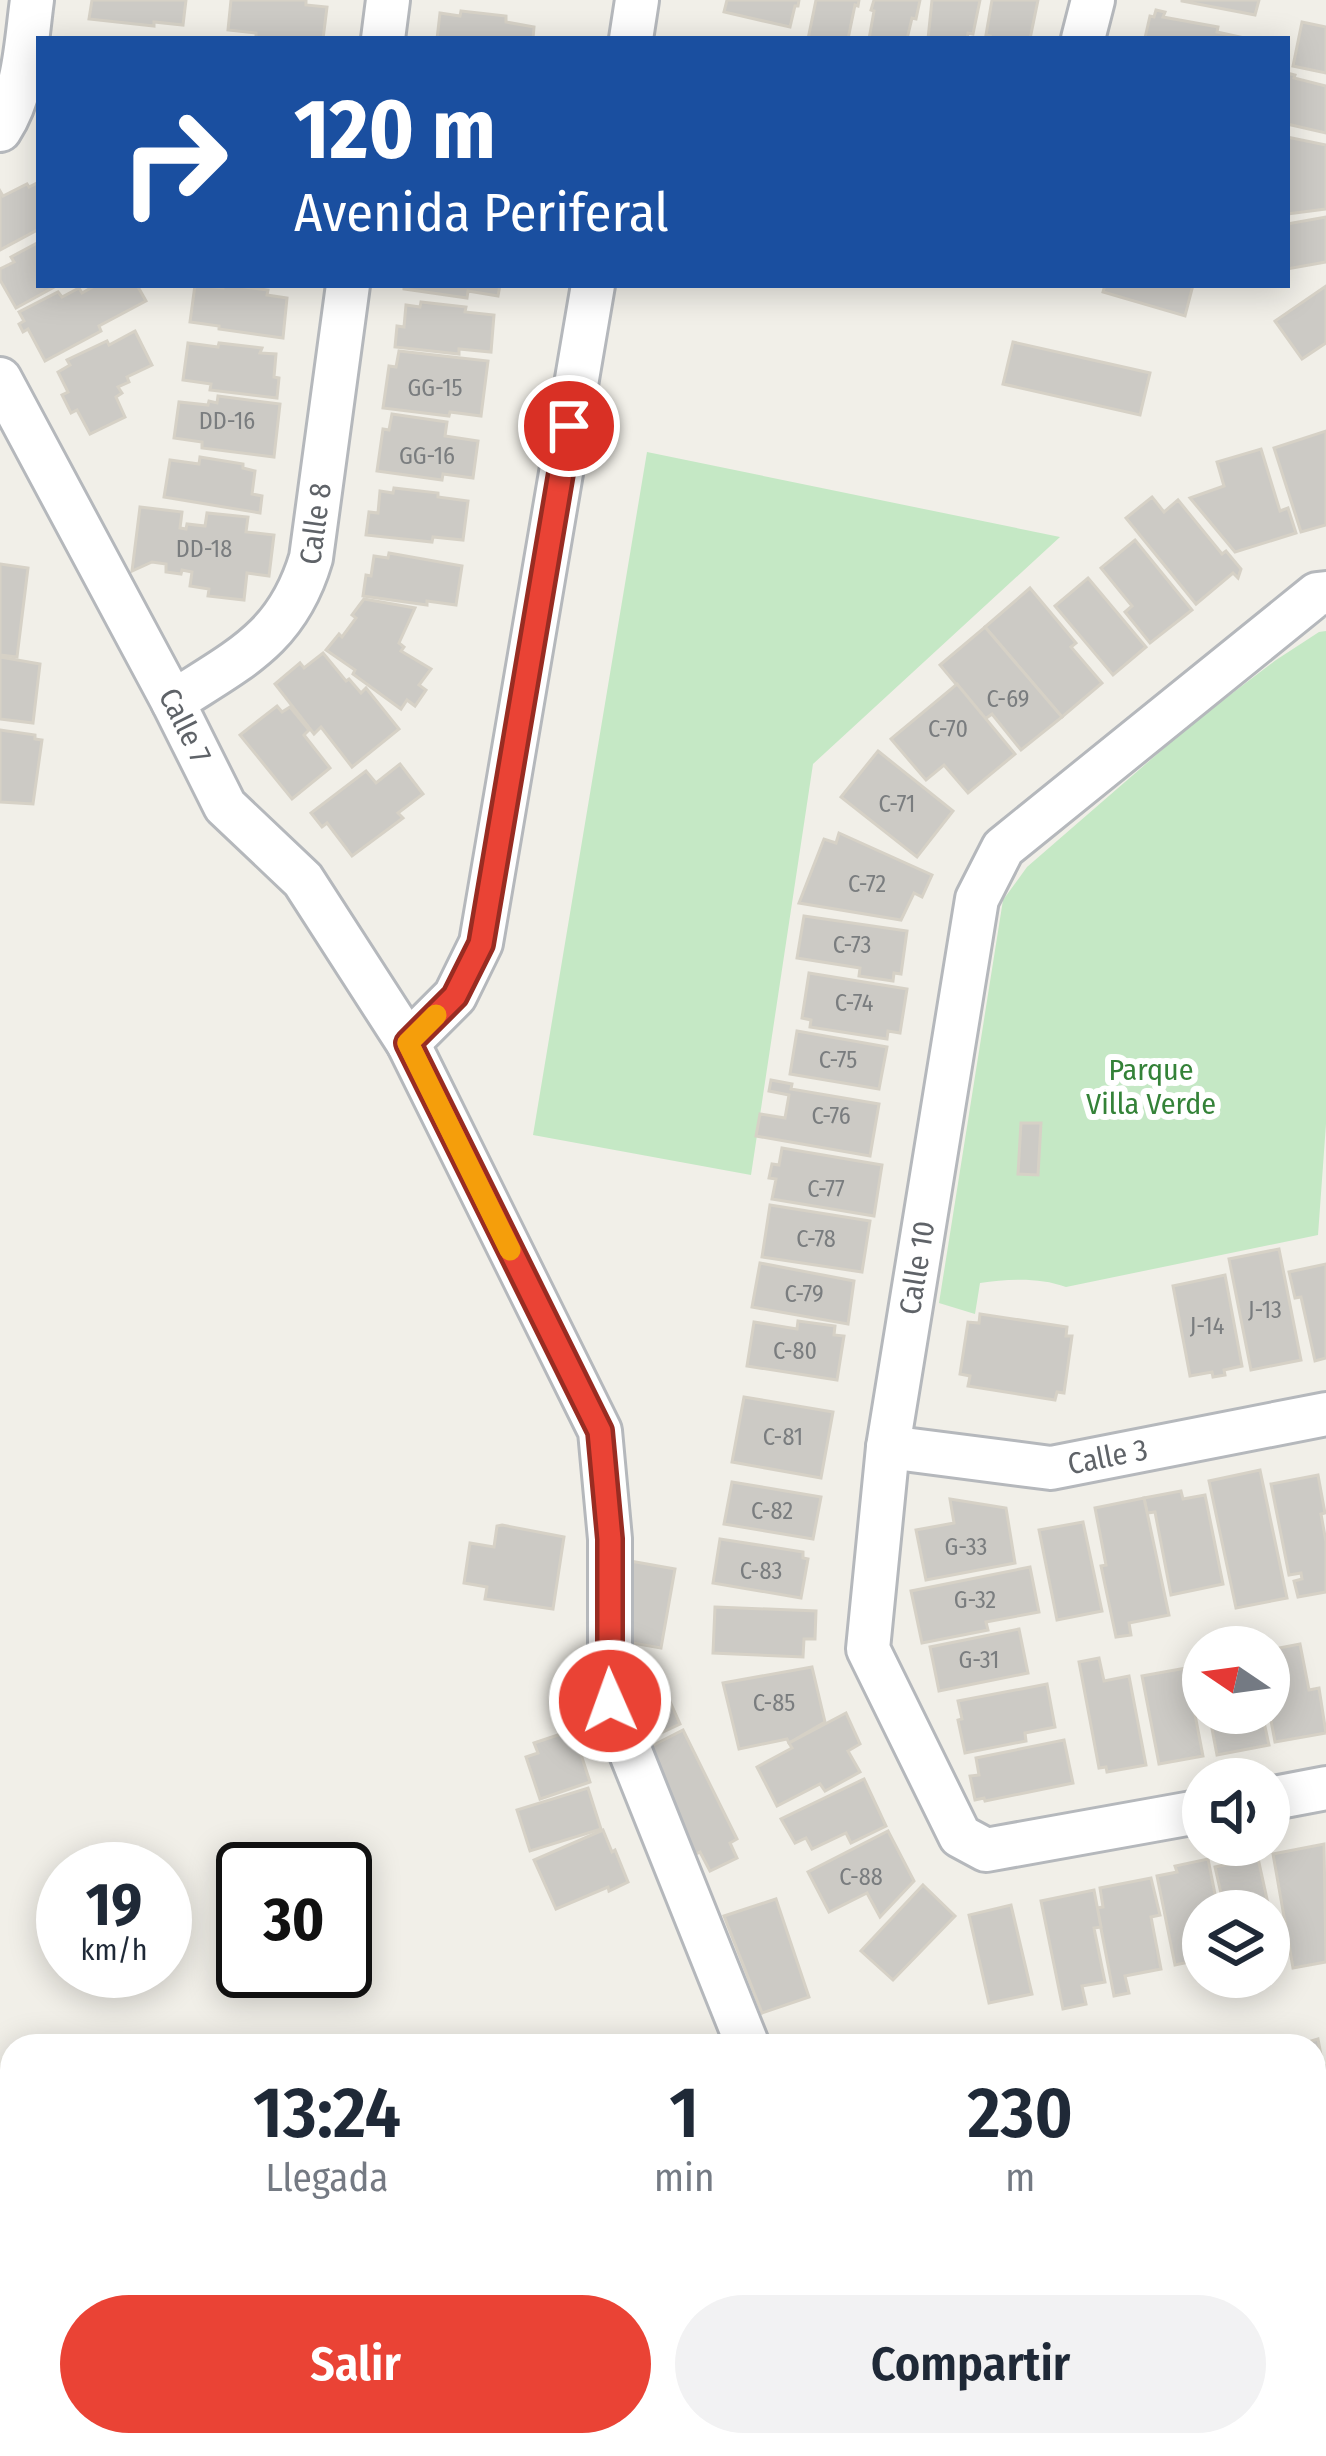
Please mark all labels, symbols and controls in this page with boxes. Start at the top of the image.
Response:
text: 120 m [294,79,496,180]
icon: right [96,84,252,240]
text: Avenida Periferal [294,181,669,245]
house number: GG-15 [407,374,463,402]
pin [518,375,620,477]
icon: arrive [536,393,602,459]
house number: DD-16 [199,407,255,435]
house number: GG-16 [399,442,455,470]
street label: Calle 8 [292,481,339,567]
house number: DD-18 [176,535,232,563]
street label: Calle 7 [151,682,219,769]
house number: C-69 [987,685,1029,713]
house number: C-70 [928,715,968,743]
house number: C-71 [879,790,915,818]
house number: C-72 [848,870,886,898]
house number: C-73 [833,931,871,959]
house number: C-74 [835,989,873,1017]
house number: C-75 [819,1046,857,1074]
park label: Parque Villa Verde [1086,1052,1216,1122]
house number: C-76 [811,1102,851,1130]
house number: C-77 [807,1175,845,1203]
street label: Calle 10 [892,1218,942,1317]
house number: C-78 [796,1225,836,1253]
house number: C-79 [784,1280,824,1308]
house number: J-13 [1248,1296,1282,1324]
house number: J-14 [1190,1312,1224,1340]
house number: C-80 [773,1337,817,1365]
house number: C-81 [763,1423,803,1451]
street label: Calle 3 [1065,1431,1151,1482]
house number: C-82 [751,1497,793,1525]
house number: G-33 [945,1533,987,1561]
house number: C-83 [740,1557,782,1585]
house number: G-32 [954,1586,996,1614]
north arrow [1182,1626,1290,1734]
map controls [1182,1626,1290,1998]
position arrow [547,1638,673,1764]
house number: G-31 [959,1646,999,1674]
house number: C-85 [753,1689,795,1717]
button: sound [1182,1758,1290,1866]
speed limit sign: 30 [216,1842,372,1998]
house number: C-88 [839,1863,883,1891]
text: 19 [86,1869,142,1941]
button: layers [1182,1890,1290,1998]
text: km/h [81,1932,147,1968]
text: 13:24 [253,2070,401,2156]
text: 1 [669,2070,699,2156]
text: 230 [967,2070,1073,2156]
text: Llegada [266,2155,388,2201]
text: min [654,2155,714,2201]
text: m [1005,2155,1035,2201]
button: Salir [60,2295,651,2433]
button: Compartir [675,2295,1266,2433]

